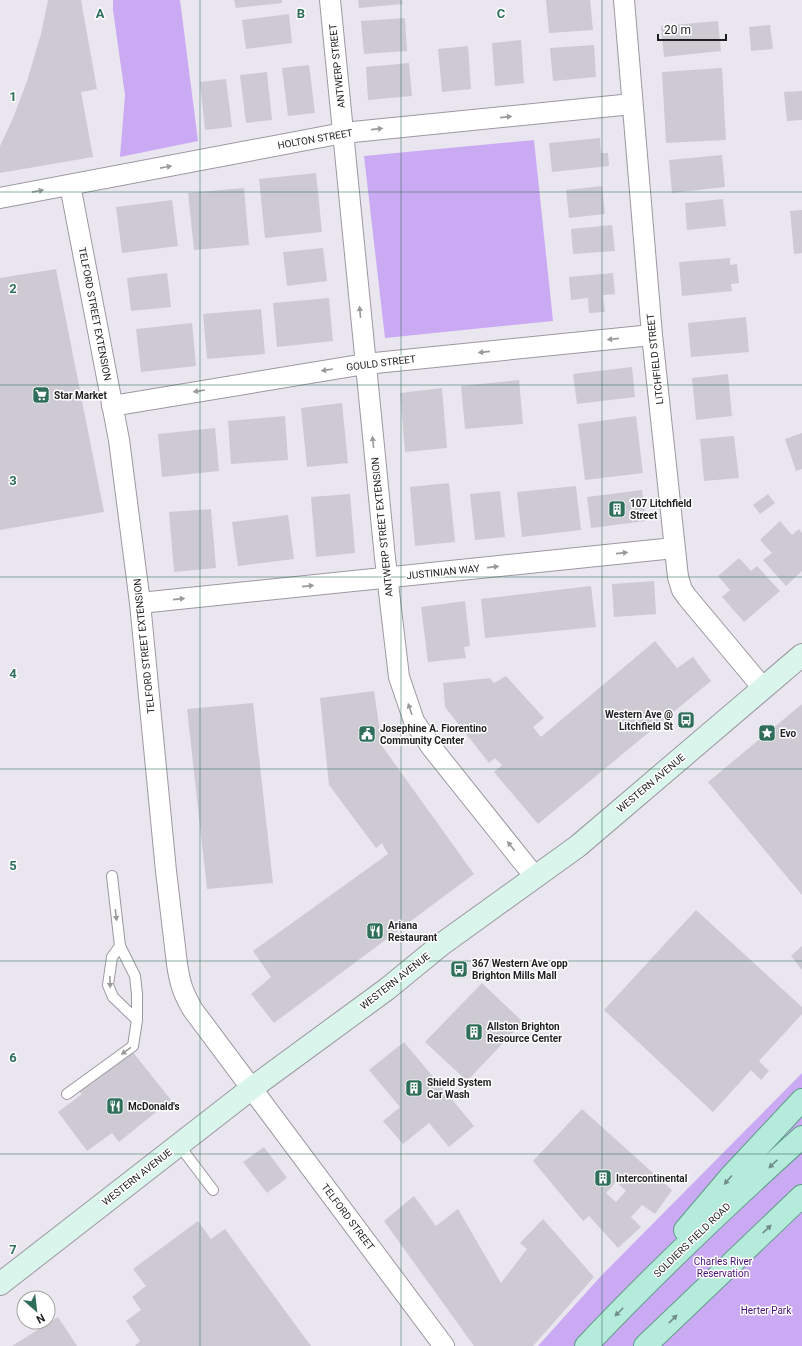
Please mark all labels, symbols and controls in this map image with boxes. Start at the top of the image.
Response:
text: A [96,6,105,21]
text: B [297,6,305,21]
text: C [497,6,506,21]
scale bar [658,16,726,42]
street label: ANTWERP STREET [327,23,347,109]
text: 20 m [664,23,691,37]
text: 1 [9,89,17,104]
one-way arrow [500,113,512,120]
one-way arrow [371,126,383,133]
street label: HOLTON STREET [277,127,353,151]
one-way arrow [160,163,172,169]
one-way arrow [32,187,44,193]
street label: TELFORD STREET EXTENSION [77,246,113,382]
text: 2 [9,281,17,296]
one-way arrow [357,306,364,318]
street label: LITCHFIELD STREET [645,313,665,405]
one-way arrow [607,336,619,342]
one-way arrow [478,349,490,355]
street label: GOULD STREET [346,353,416,373]
one-way arrow [321,367,333,373]
supermarket icon: Star Market [31,385,51,405]
one-way arrow [193,388,205,394]
place label: Star Market [54,390,107,401]
one-way arrow [370,436,377,448]
street label: ANTWERP STREET EXTENSION [369,457,395,597]
text: 3 [9,473,17,488]
place label: 107 Litchfield Street [630,498,692,521]
building icon: 107 Litchfield Street [607,499,627,519]
one-way arrow [616,550,628,556]
street label: JUSTINIAN WAY [406,563,480,581]
one-way arrow [487,563,499,570]
street label: TELFORD STREET EXTENSION [131,578,157,714]
one-way arrow [302,582,314,589]
one-way arrow [173,596,185,603]
text: 4 [9,666,17,681]
one-way arrow [406,702,412,714]
place label: Western Ave @ Litchfield St [605,709,674,732]
bus stop icon: Western Ave @ Litchfield St [676,710,696,730]
place label: Josephine A. Fiorentino Community Center [380,723,487,746]
place icon: Evo [757,723,777,743]
public building icon: Josephine A. Fiorentino Community Center [357,724,377,744]
place label: Evo [780,728,796,739]
street label: WESTERN AVENUE [615,751,687,815]
one-way arrow [507,841,516,852]
text: 5 [9,858,17,873]
one-way arrow [113,909,120,921]
place label: Ariana Restaurant [388,920,438,943]
restaurant icon: Ariana Restaurant [365,921,385,941]
street label: WESTERN AVENUE [358,950,432,1012]
place label: 367 Western Ave opp Brighton Mills Mall [472,958,568,981]
bus stop icon: 367 Western Ave opp Brighton Mills Mall [449,959,469,979]
one-way arrow [106,976,113,988]
place label: Allston Brighton Resource Center [487,1021,562,1044]
building icon: Allston Brighton Resource Center [464,1022,484,1042]
one-way arrow [120,1047,131,1055]
text: 6 [9,1050,17,1065]
place label: Shield System Car Wash [427,1077,492,1100]
building icon: Shield System Car Wash [404,1078,424,1098]
restaurant icon: McDonald's [105,1096,125,1116]
place label: McDonald's [128,1101,180,1112]
street label: WESTERN AVENUE [100,1146,174,1208]
one-way arrow [768,1159,779,1168]
building icon: Intercontinental [593,1168,613,1188]
place label: Intercontinental [616,1173,688,1184]
one-way arrow [723,1175,732,1185]
street label: TELFORD STREET [319,1182,377,1252]
street label: SOLDIERS FIELD ROAD [651,1201,733,1279]
one-way arrow [762,1224,772,1234]
text: 7 [9,1242,17,1257]
park label: Charles River Reservation [694,1256,753,1279]
north arrow [16,1290,56,1330]
park label: Herter Park [741,1305,792,1316]
one-way arrow [614,1307,624,1317]
text: N [34,1311,47,1326]
one-way arrow [668,1314,678,1324]

